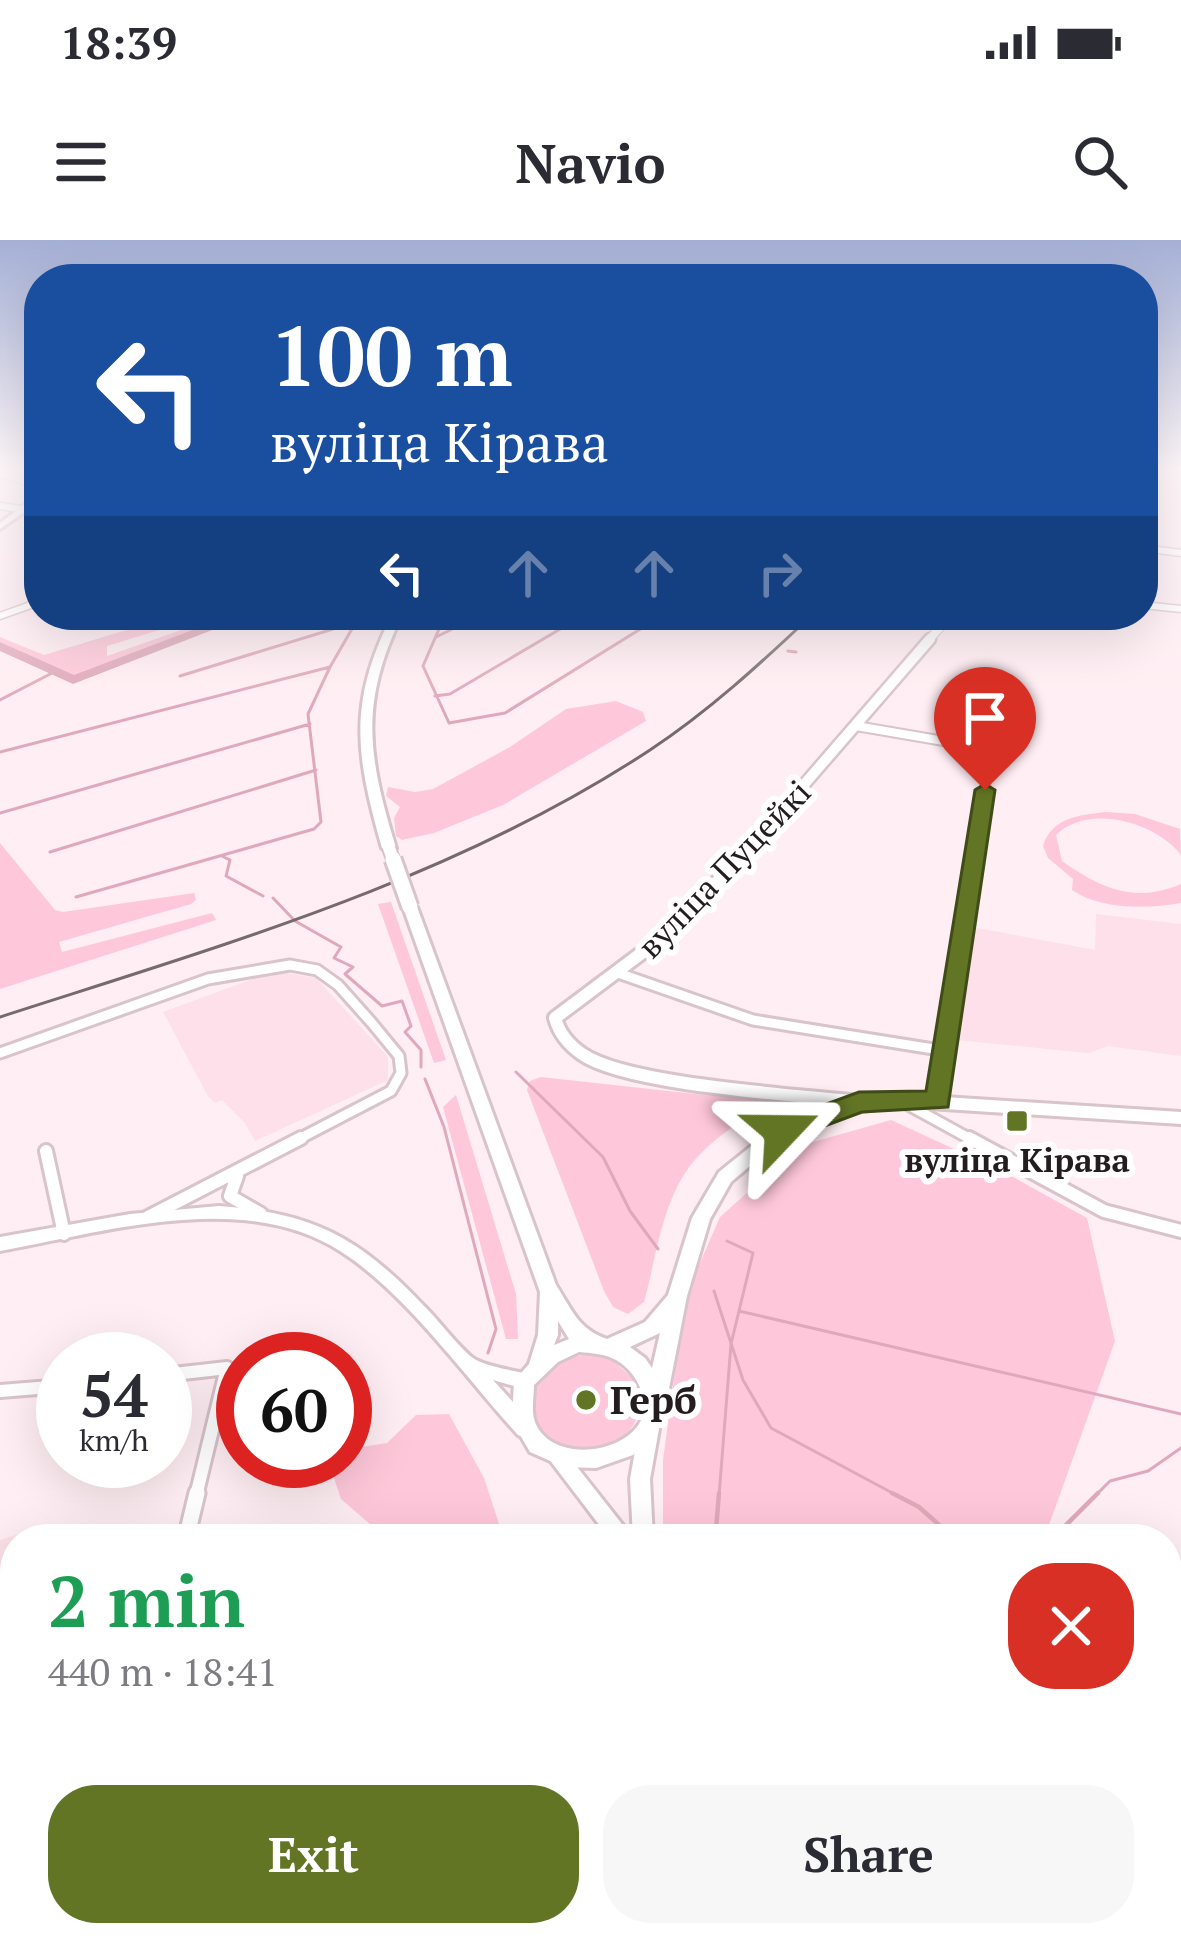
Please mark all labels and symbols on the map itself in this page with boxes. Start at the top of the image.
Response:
pin [934,667,1036,790]
street label: вуліца Пуцейкі [628,771,819,967]
position arrow [719,1068,845,1194]
marker: вуліца Кірава [1004,1108,1030,1134]
place label: вуліца Кірава [904,1138,1130,1181]
speed limit sign: 60 [216,1332,372,1488]
place label: Герб [610,1373,697,1425]
marker: Герб [573,1387,599,1413]

